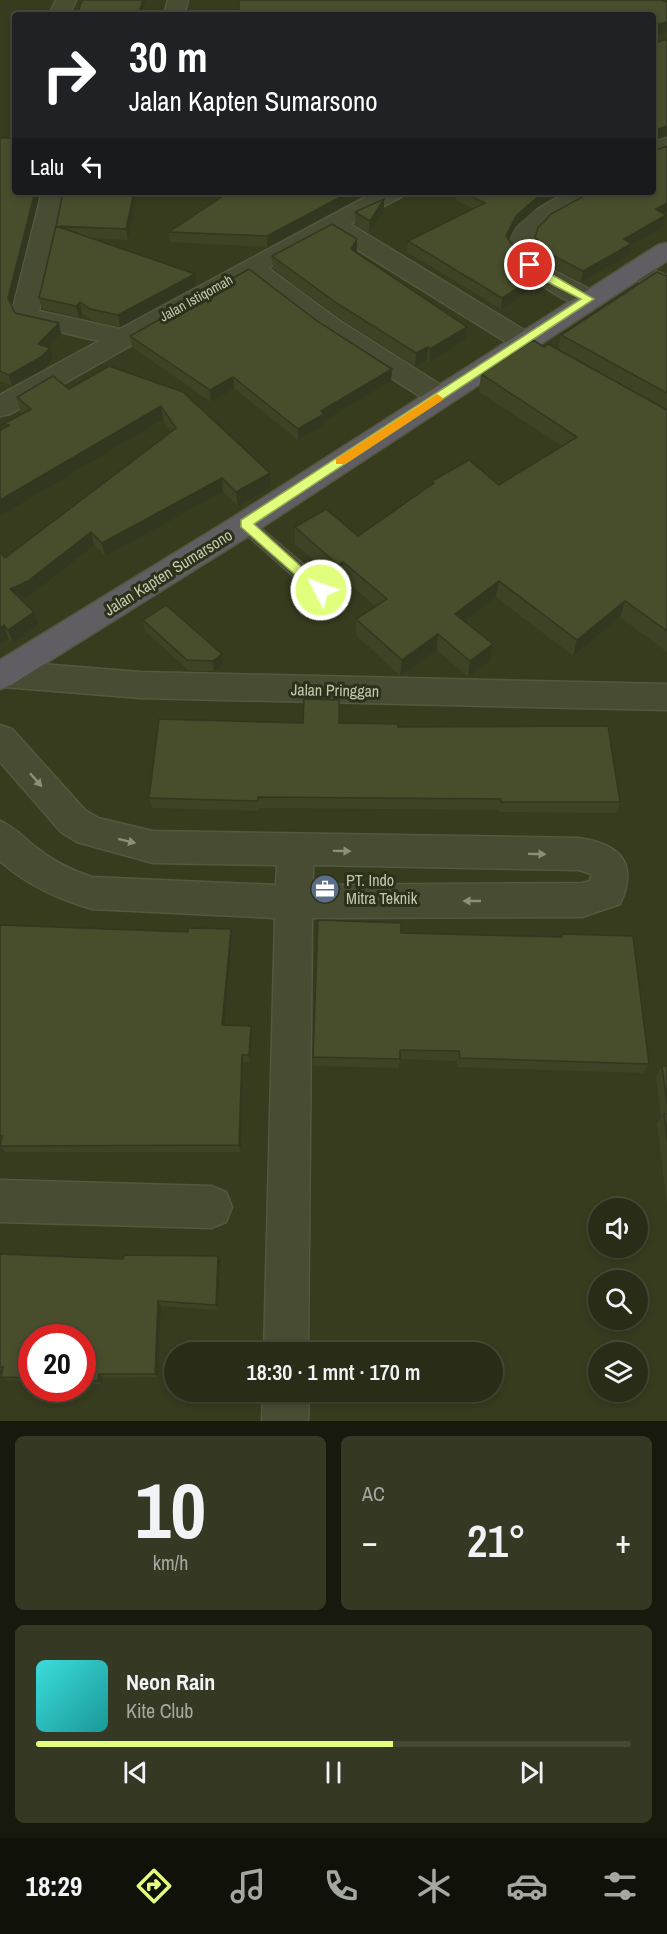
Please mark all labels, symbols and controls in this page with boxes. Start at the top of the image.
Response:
text: 30 m [129,29,208,85]
icon: right [30,36,108,114]
text: Jalan Kapten Sumarsono [129,83,378,119]
icon: left [76,150,109,183]
text: Lalu [30,152,64,182]
pin [504,239,555,290]
icon: arrive [513,248,546,281]
street label: Jalan Istiqomah [156,270,236,326]
street label: Jalan Kapten Sumarsono [100,524,236,620]
position arrow [289,558,353,622]
street label: Jalan Pringgan [291,678,379,702]
one-way arrow [29,772,42,787]
one-way arrow [118,836,136,846]
one-way arrow [333,847,352,856]
one-way arrow [528,849,547,859]
place label: PT. Indo Mitra Teknik [346,869,418,909]
office icon: PT. Indo Mitra Teknik [309,873,341,905]
one-way arrow [462,896,481,906]
map controls [588,1198,648,1402]
button: sound [588,1198,648,1258]
button: search [588,1270,648,1330]
speed limit sign: 20 [18,1324,96,1402]
button: layers [588,1342,648,1402]
text: 18:30 · 1 mnt · 170 m [247,1357,420,1387]
text: 10 [135,1457,206,1562]
text: AC [362,1480,385,1507]
text: 21° [467,1510,526,1571]
text: − [362,1519,378,1563]
text: + [615,1519,631,1563]
text: km/h [153,1549,188,1576]
text: Neon Rain [126,1667,215,1697]
text: Kite Club [126,1697,193,1724]
icon: previous [119,1756,152,1789]
icon: pause [317,1756,350,1789]
icon: next [515,1756,548,1789]
icon: directions [133,1865,175,1907]
icon: music [227,1865,269,1907]
icon: phone [320,1865,362,1907]
icon: climate [413,1865,455,1907]
icon: car [506,1865,548,1907]
icon: filters [599,1865,641,1907]
text: 18:29 [26,1868,82,1904]

